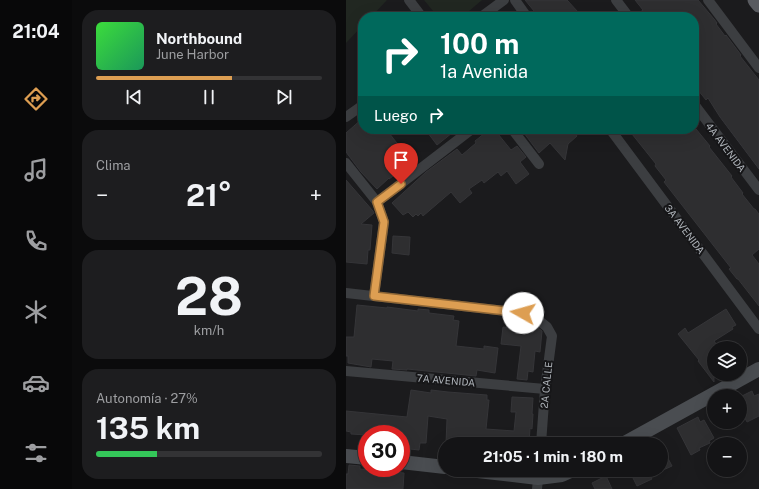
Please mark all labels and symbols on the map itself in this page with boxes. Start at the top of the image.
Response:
street label: 4A AVENIDA [703,120,749,174]
pin [384,143,418,184]
street label: 3A AVENIDA [662,202,708,256]
position arrow [502,292,544,334]
street label: 2A CALLE [538,361,554,409]
street label: 7A AVENIDA [416,371,476,389]
speed limit sign: 30 [358,425,410,477]

